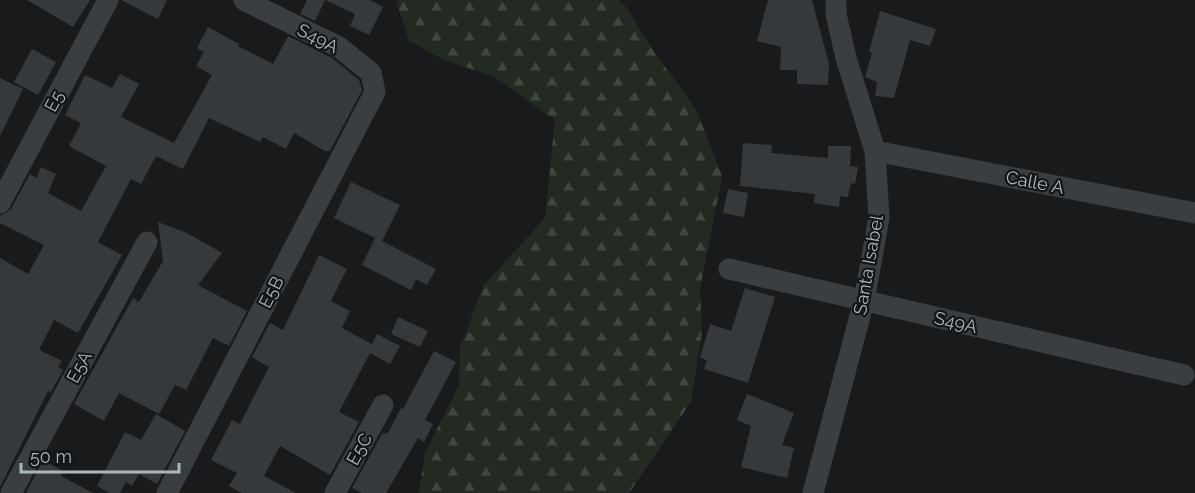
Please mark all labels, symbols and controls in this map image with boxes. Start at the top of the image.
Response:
street label: S49A [294,19,342,57]
street label: E5 [40,87,68,115]
street label: Calle A [1004,166,1066,198]
street label: Santa Isabel [849,213,887,317]
street label: E5B [254,273,288,311]
street label: S49A [932,307,980,337]
street label: E5A [62,348,96,386]
street label: E5C [342,429,376,469]
scale bar [21,436,178,474]
text: 50 m [30,446,72,467]

